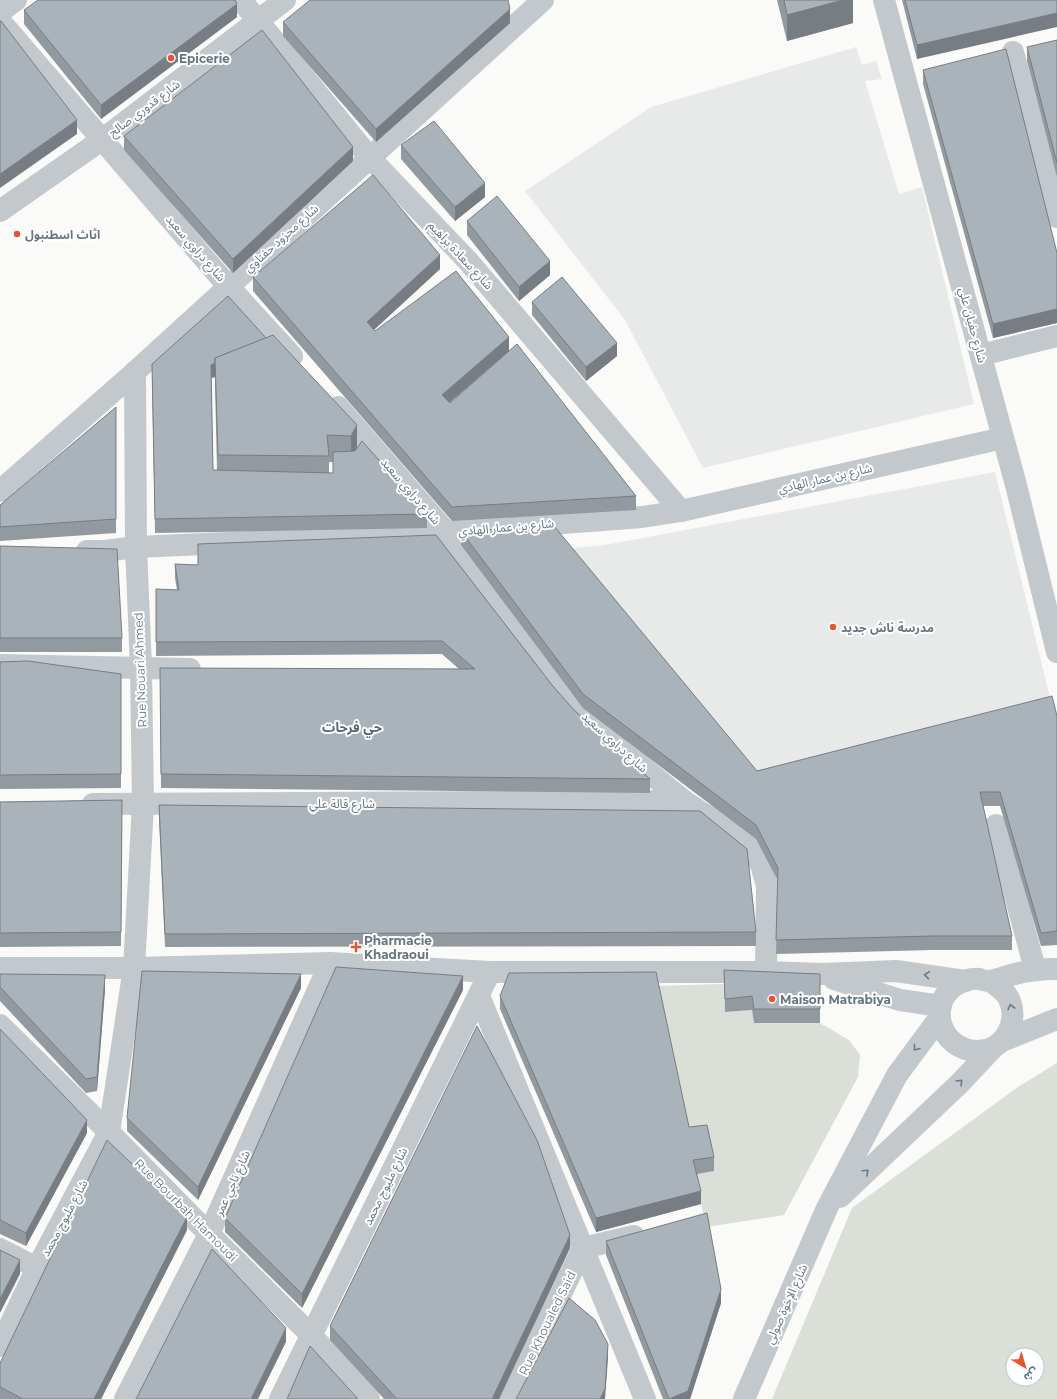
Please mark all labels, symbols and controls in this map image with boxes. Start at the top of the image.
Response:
place label: Epicerie [179,51,230,66]
marker: Epicerie [166,53,176,63]
street label: شارع قدوري صالح [105,76,184,142]
street label: شارع محزود حفناوي [241,201,323,277]
street label: شارع دراوي سعيد [161,212,229,286]
street label: شارع سعادة براهيم [424,218,497,294]
place label: اثاث اسطنبول [25,227,100,242]
marker: اثاث اسطنبول [12,229,22,239]
street label: شارع حفيان علي [953,286,990,365]
street label: شارع دراوي سعيد [376,455,444,529]
street label: شارع بن عمار الهادي [777,460,874,499]
street label: شارع بن عمار الهادي [457,515,555,541]
street label: Rue Nouari Ahmed [130,612,150,728]
place label: مدرسة ناش جديد [841,620,934,635]
marker: مدرسة ناش جديد [828,622,838,632]
street label: شارع دراوي سعيد [577,709,651,778]
district label: حي فرحات [322,719,382,738]
street label: شارع قالة علي [309,796,375,813]
place label: Pharmacie Khadraoui [364,933,432,962]
marker: Pharmacie Khadraoui [351,942,361,952]
one-way arrow [924,971,930,980]
place label: Maison Matrabiya [780,992,891,1007]
marker: Maison Matrabiya [767,994,777,1004]
one-way arrow [1007,1004,1015,1010]
one-way arrow [914,1044,921,1051]
one-way arrow [955,1079,963,1087]
street label: شارع مليوح محمد [360,1145,412,1228]
street label: شارع ناجي عمر [210,1148,256,1220]
street label: Rue Bourbah Hamoudi [131,1155,241,1265]
one-way arrow [861,1169,869,1177]
street label: شارع مليوح محمد [38,1177,92,1260]
street label: شارع الإخوة صولي [762,1262,813,1347]
street label: Rue Khoualed Said [515,1268,579,1378]
north arrow [1005,1347,1045,1387]
text: ش [1021,1365,1041,1385]

